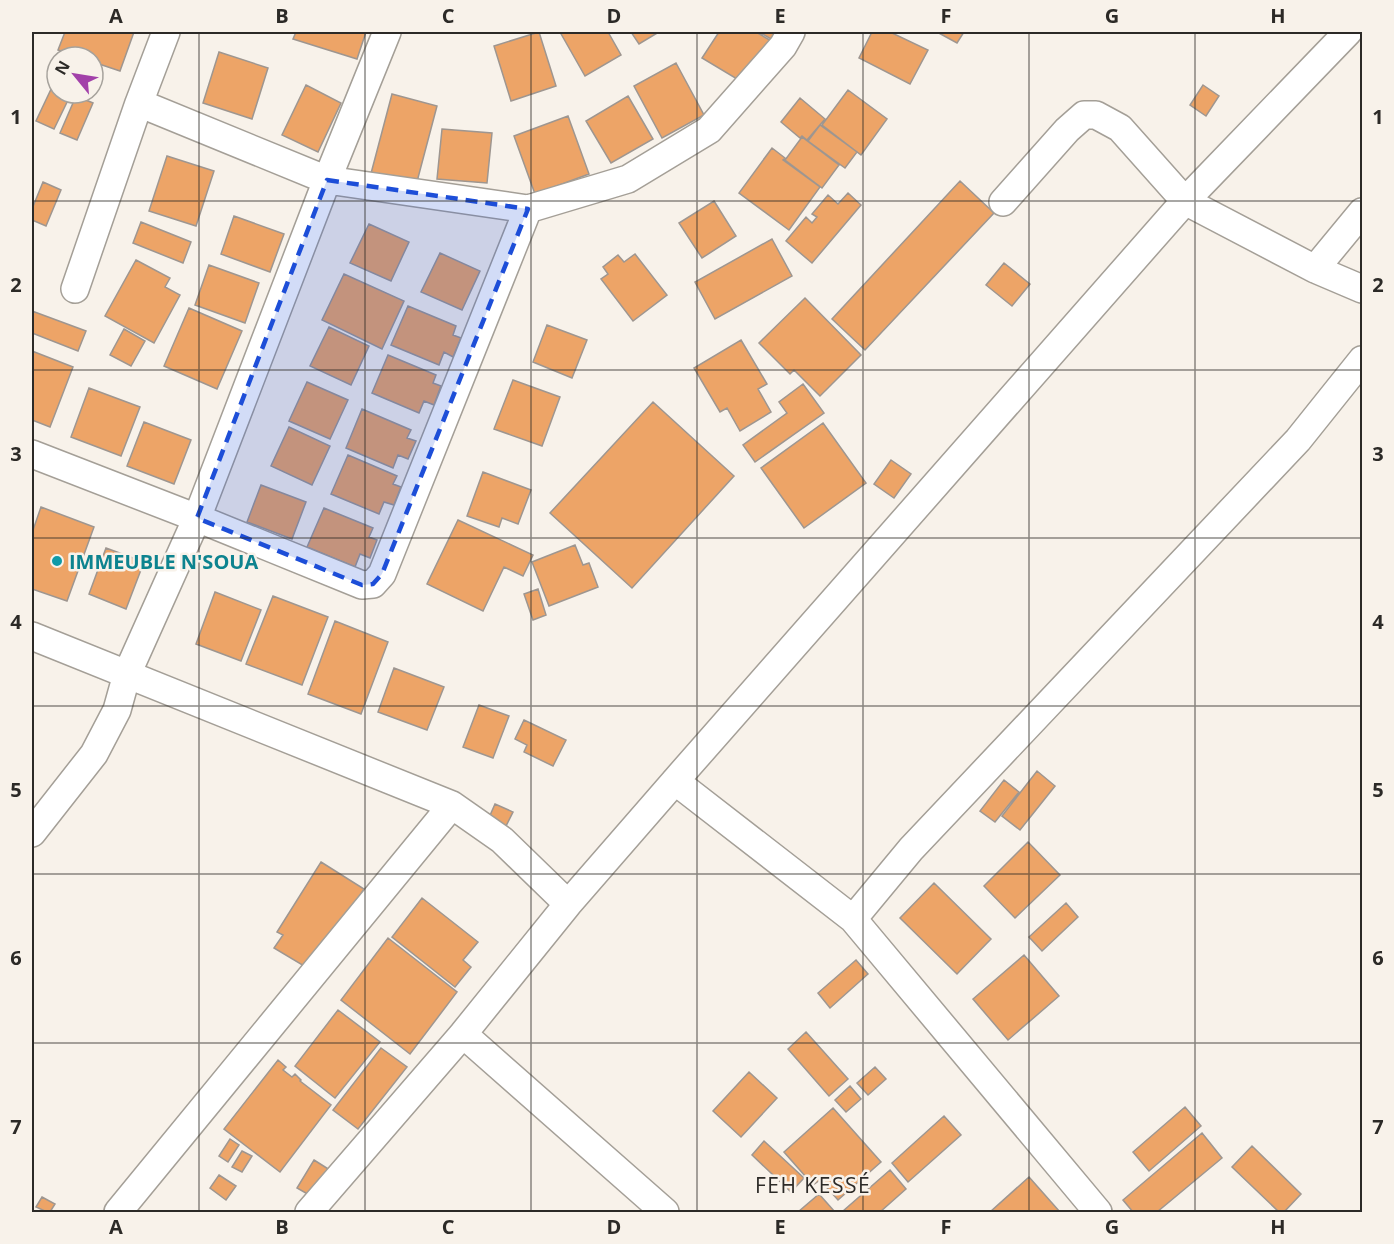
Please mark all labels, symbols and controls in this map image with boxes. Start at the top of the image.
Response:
text: A [109,2,123,29]
text: B [275,2,289,29]
text: C [442,2,455,29]
text: D [607,2,621,29]
text: E [774,2,786,29]
text: F [941,2,951,29]
text: G [1105,2,1119,29]
text: H [1270,2,1286,29]
north arrow [45,45,105,105]
text: N [49,56,75,79]
text: 1 [10,103,22,130]
text: 1 [1372,103,1384,130]
text: 2 [10,271,22,298]
text: 2 [1372,271,1384,298]
text: 3 [10,440,22,467]
text: 3 [1372,440,1384,467]
place label: IMMEUBLE N'SOUA [69,548,258,575]
marker: IMMEUBLE N'SOUA [50,554,64,568]
text: 4 [10,608,22,635]
text: 4 [1372,608,1384,635]
text: 5 [10,776,22,803]
text: 5 [1372,776,1384,803]
text: 6 [10,944,22,971]
text: 6 [1372,944,1384,971]
text: 7 [10,1113,22,1140]
text: 7 [1372,1113,1384,1140]
district label: FEH KESSÉ [755,1171,871,1199]
text: A [109,1213,123,1240]
text: B [275,1213,289,1240]
text: C [442,1213,455,1240]
text: D [607,1213,621,1240]
text: E [774,1213,786,1240]
text: F [941,1213,951,1240]
text: G [1105,1213,1119,1240]
text: H [1270,1213,1286,1240]

